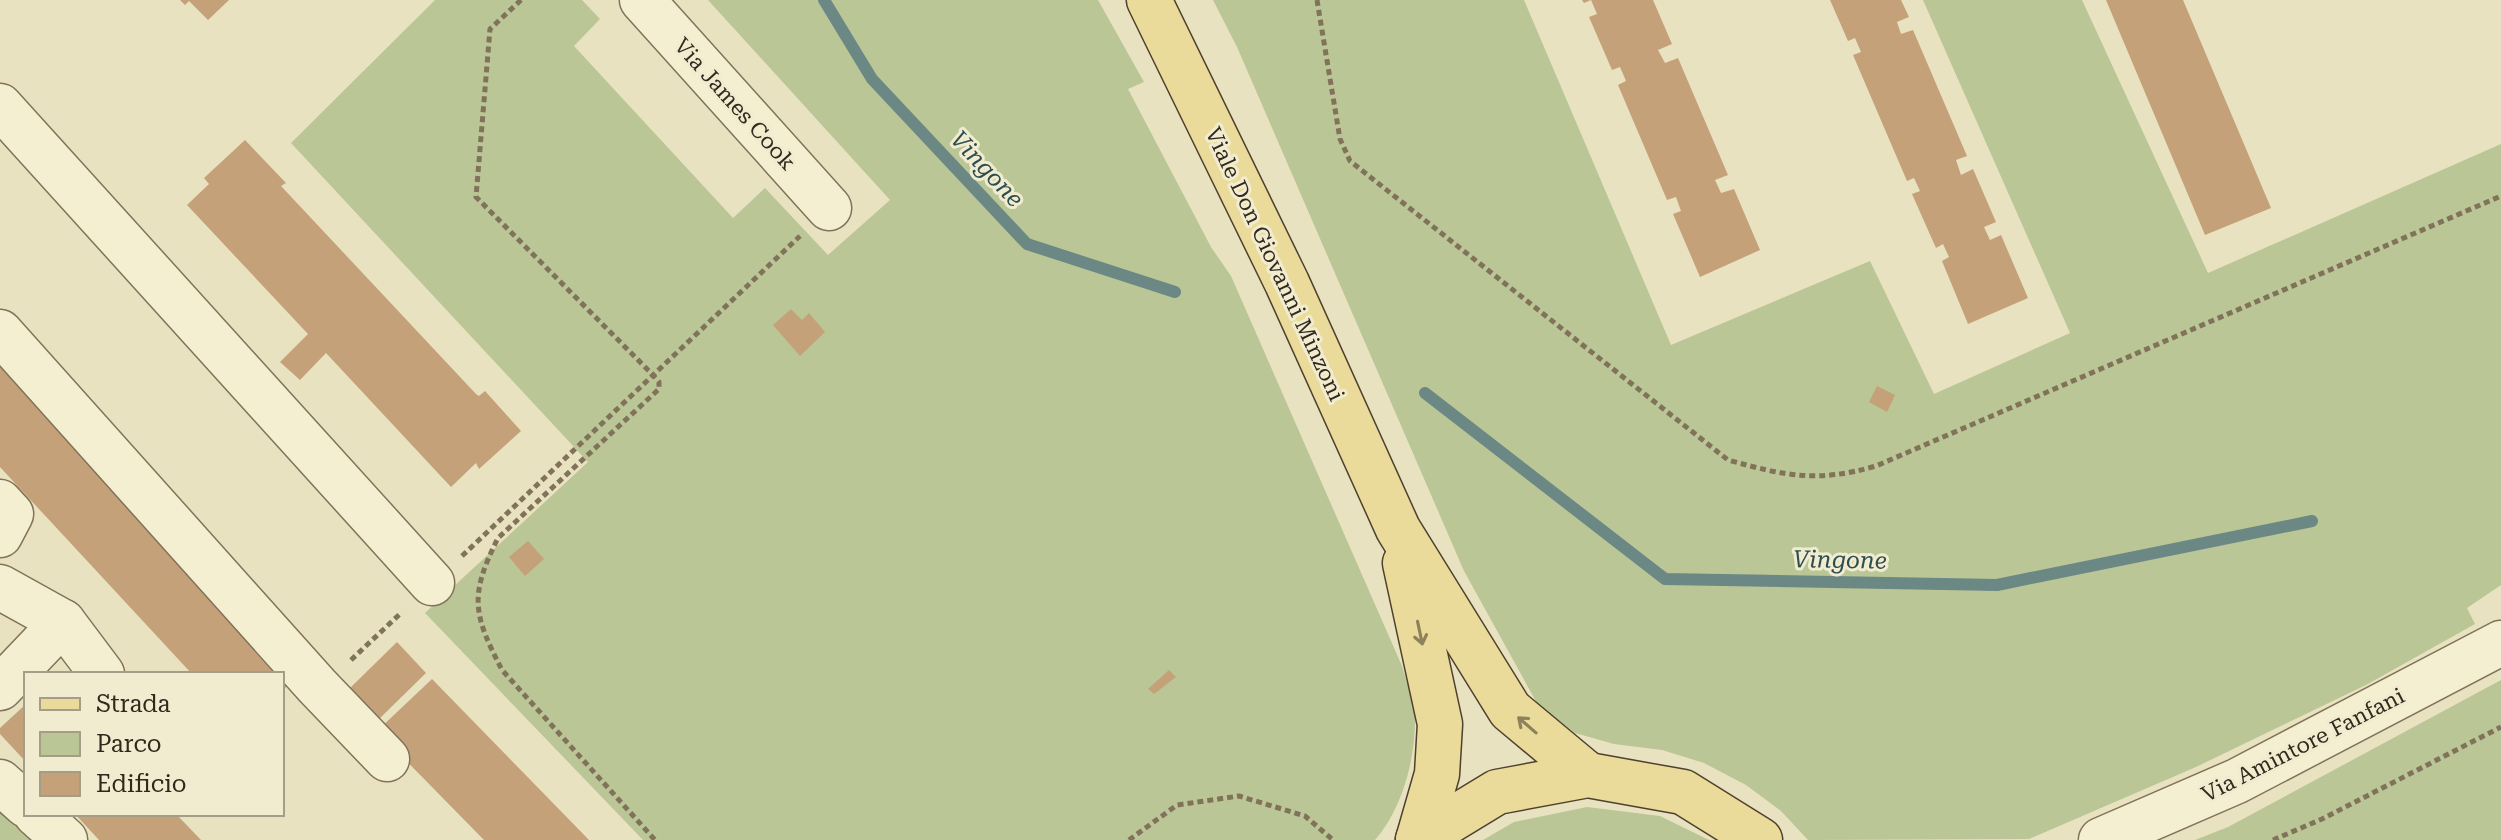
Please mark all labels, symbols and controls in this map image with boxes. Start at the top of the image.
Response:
street label: Via James Cook [669,33,801,175]
street label: Viale Don Giovanni Minzoni [1201,123,1349,405]
water label: Vingone [945,125,1029,213]
water label: Vingone [1793,545,1887,575]
one-way arrow [1413,619,1428,645]
legend [24,672,284,816]
street label: Via Amintore Fanfani [2197,683,2409,807]
text: Strada [96,690,171,718]
one-way arrow [1518,716,1538,734]
text: Parco [96,730,162,758]
text: Edificio [96,770,187,798]

